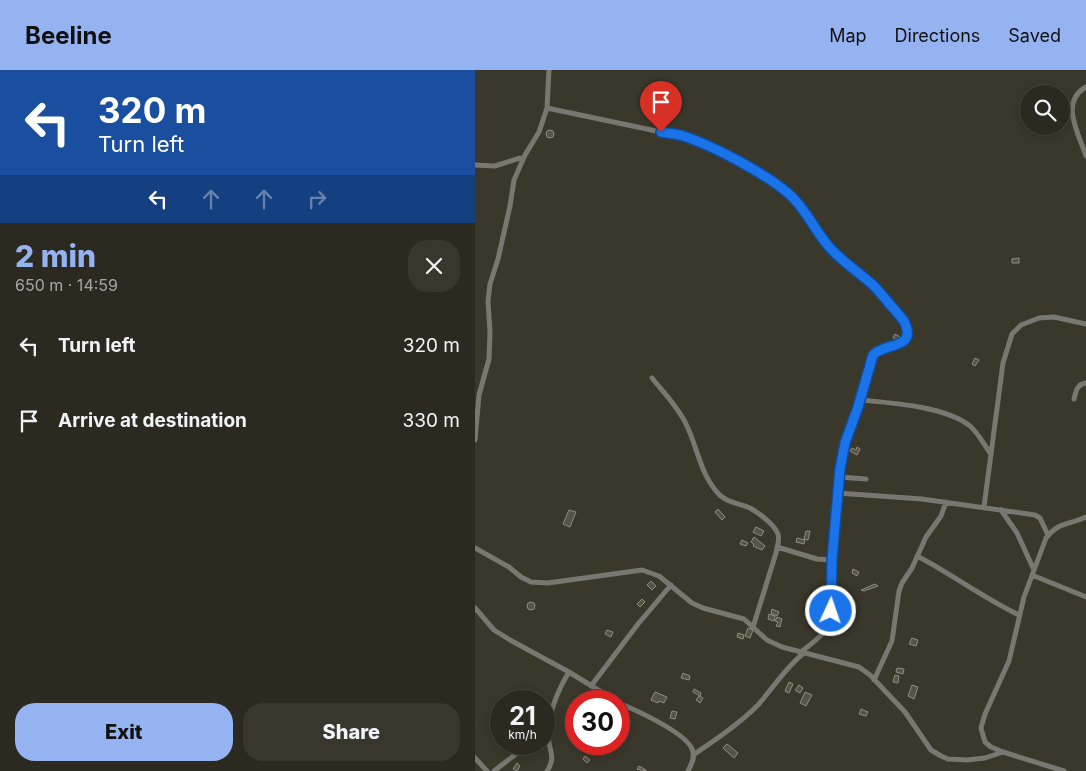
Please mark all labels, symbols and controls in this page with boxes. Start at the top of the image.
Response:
text: Beeline [25,21,112,50]
text: Map [829,25,867,46]
text: Directions [895,25,980,46]
text: Saved [1008,25,1061,46]
pin [640,81,682,132]
map controls [1020,85,1070,135]
button: search [1020,85,1070,135]
icon: arrive [647,88,675,116]
text: 320 m [98,89,206,131]
icon: left [15,90,80,155]
text: Turn left [98,131,184,157]
icon: left [144,185,172,213]
icon: ahead [197,185,225,213]
icon: ahead [250,185,278,213]
icon: right [303,185,331,213]
text: 2 min [15,238,96,274]
button: close [408,240,460,292]
text: 650 m · 14:59 [15,275,118,295]
icon: left [15,332,43,360]
text: Turn left [58,334,136,357]
text: 320 m [403,334,460,357]
icon: arrive [15,407,43,435]
text: Arrive at destination [58,409,247,432]
text: 330 m [403,409,460,432]
position arrow [804,584,856,636]
speed limit sign: 30 [565,690,630,755]
text: 21 [509,701,536,731]
button: Exit [15,703,233,761]
button: Share [243,703,460,761]
text: km/h [508,727,537,742]

